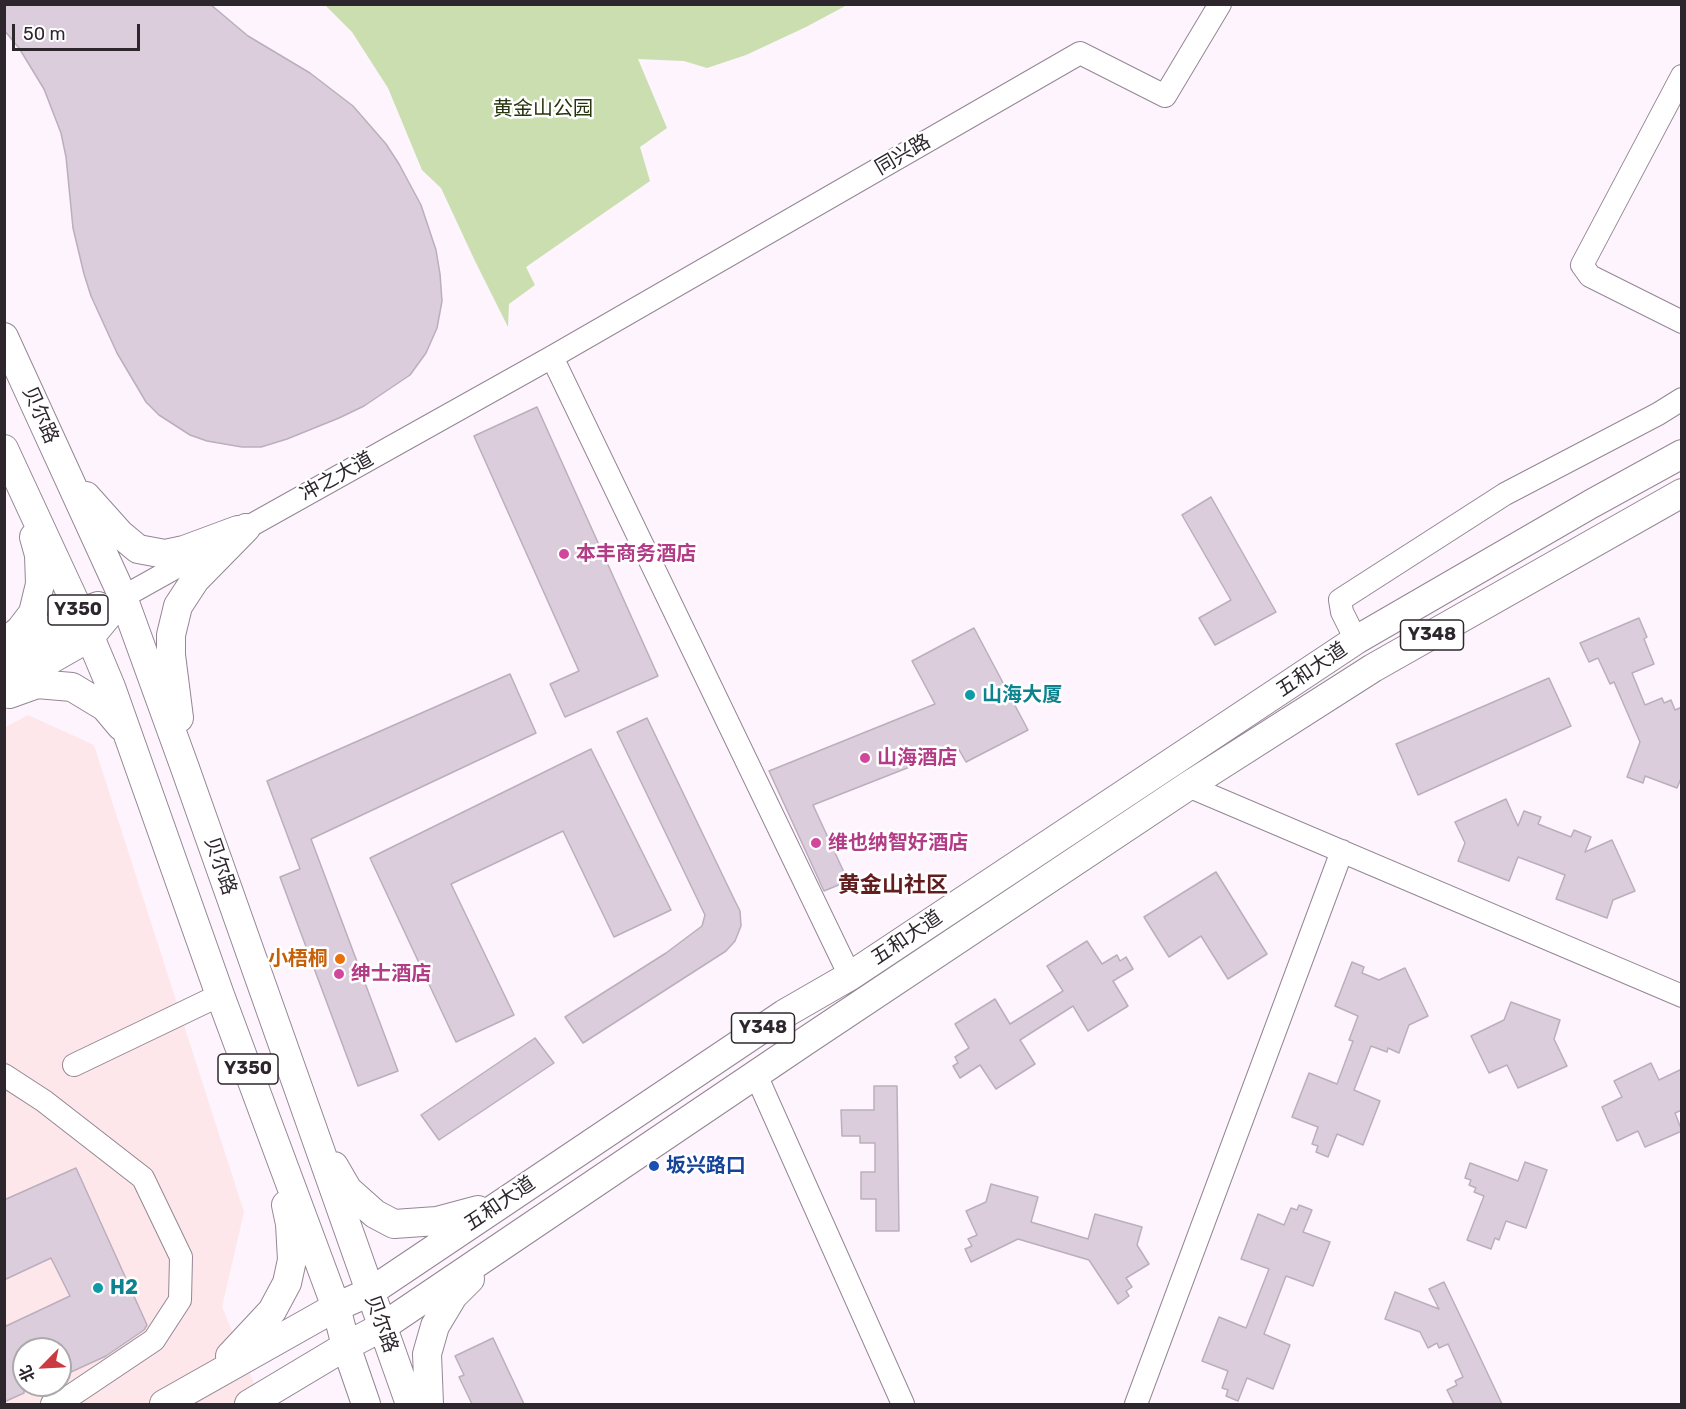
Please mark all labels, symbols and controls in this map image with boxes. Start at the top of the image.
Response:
scale bar [15,12,142,50]
text: 50 m [23,23,66,45]
park label: 黄金山公园 [493,97,593,121]
street label: 同兴路 [871,130,935,180]
street label: 贝尔路 [17,383,63,447]
street label: 冲之大道 [296,447,378,507]
place label: 本丰商务酒店 [576,542,696,566]
marker: 本丰商务酒店 [557,547,571,561]
road number: Y350 [48,595,108,625]
road number: Y348 [1400,620,1464,650]
street label: 五和大道 [1272,638,1352,702]
place label: 山海大厦 [982,683,1062,707]
marker: 山海大厦 [963,688,977,702]
place label: 山海酒店 [877,746,957,770]
marker: 山海酒店 [858,751,872,765]
place label: 维也纳智好酒店 [828,831,968,855]
street label: 贝尔路 [199,834,241,898]
marker: 维也纳智好酒店 [809,836,823,850]
district label: 黄金山社区 [838,873,948,899]
street label: 五和大道 [867,906,947,970]
place label: 小梧桐 [268,947,328,971]
marker: 小梧桐 [333,952,347,966]
place label: 绅士酒店 [351,962,431,986]
marker: 绅士酒店 [332,967,346,981]
road number: Y348 [732,1013,795,1043]
road number: Y350 [218,1054,278,1084]
place label: 坂兴路口 [666,1154,746,1178]
marker: 坂兴路口 [647,1159,661,1173]
street label: 五和大道 [460,1172,540,1236]
place label: H2 [110,1276,138,1300]
marker: H2 [91,1281,105,1295]
street label: 贝尔路 [359,1292,403,1356]
north arrow [12,1337,72,1397]
text: 北 [15,1363,39,1385]

